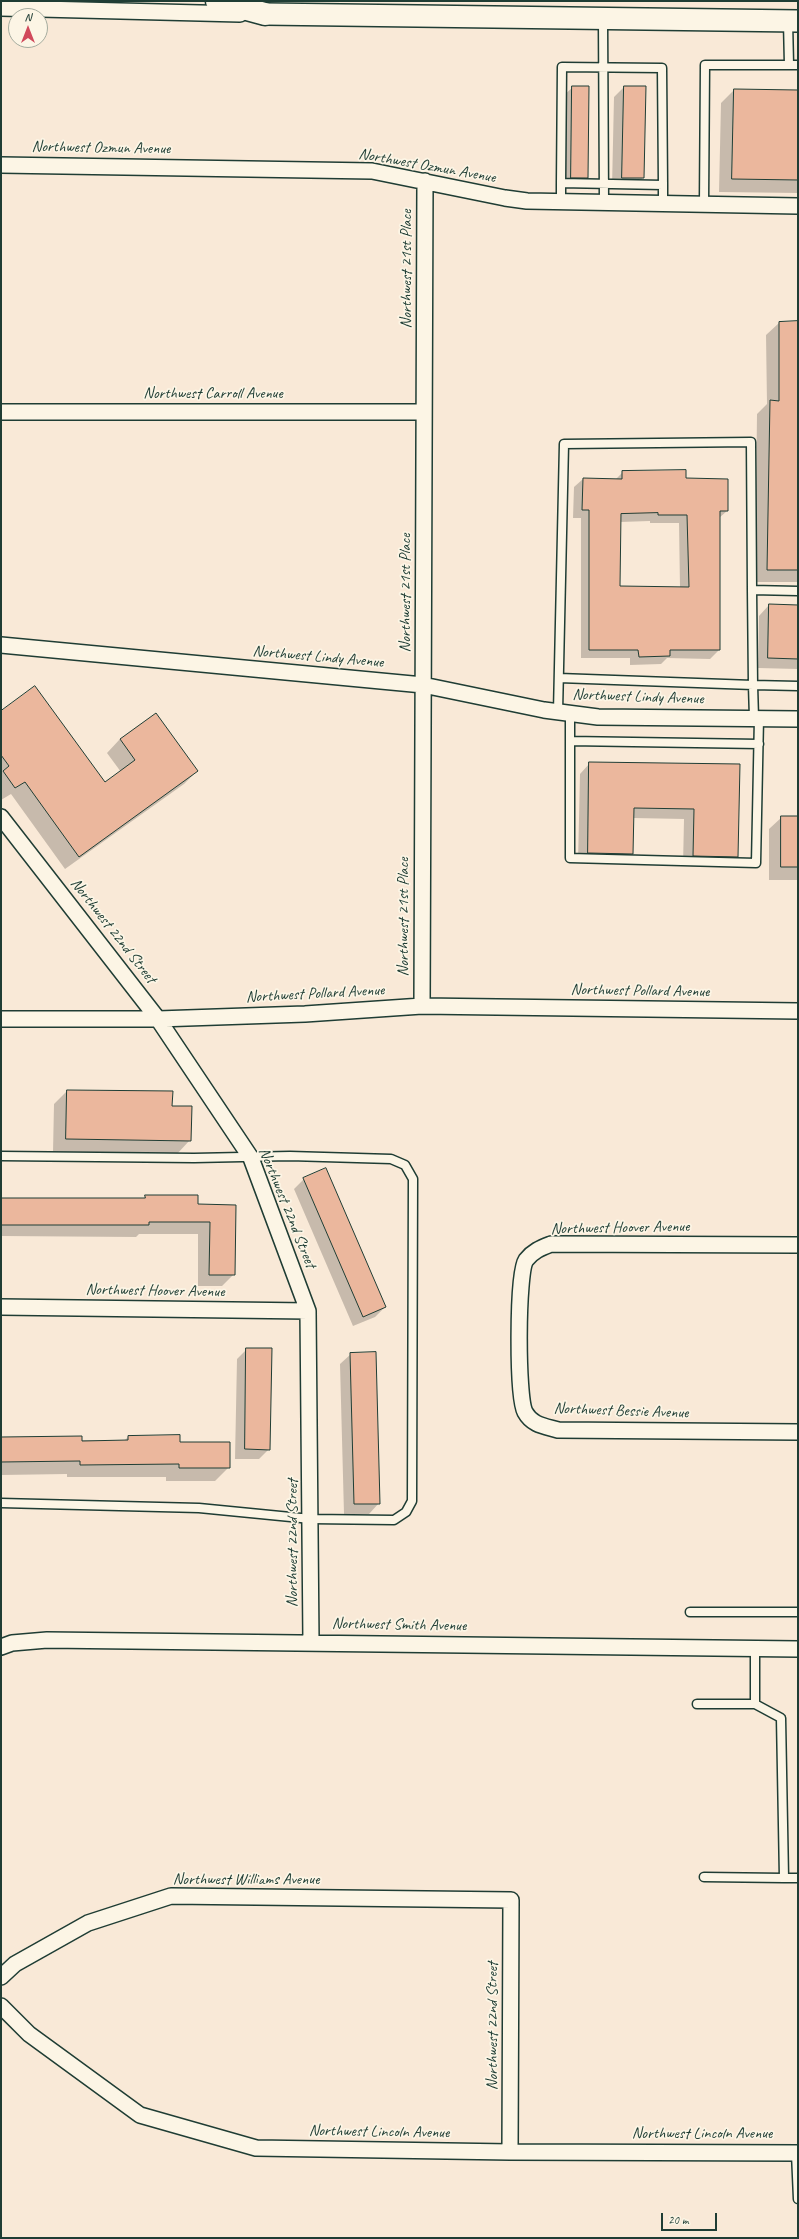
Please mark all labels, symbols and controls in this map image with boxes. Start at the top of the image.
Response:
north arrow [8,8,48,48]
text: N [25,10,31,24]
street label: Northwest Ozmun Avenue [32,137,170,159]
street label: Northwest Ozmun Avenue [357,145,497,187]
street label: Northwest 21st Place [397,210,417,328]
street label: Northwest Carroll Avenue [143,384,283,404]
street label: Northwest 21st Place [396,534,416,652]
street label: Northwest Lindy Avenue [252,642,384,672]
street label: Northwest Lindy Avenue [572,685,704,709]
street label: Northwest 21st Place [394,858,414,976]
street label: Northwest 22nd Street [66,875,160,987]
street label: Northwest Pollard Avenue [570,980,710,1002]
street label: Northwest Pollard Avenue [245,981,385,1007]
street label: Northwest 22nd Street [254,1145,320,1271]
street label: Northwest Hoover Avenue [550,1217,690,1239]
street label: Northwest Hoover Avenue [85,1280,225,1302]
street label: Northwest Bessie Avenue [553,1399,689,1423]
street label: Northwest 22nd Street [283,1479,303,1607]
street label: Northwest Smith Avenue [332,1614,466,1636]
street label: Northwest Williams Avenue [173,1870,319,1890]
street label: Northwest 22nd Street [483,1962,503,2090]
street label: Northwest Lincoln Avenue [309,2121,449,2143]
street label: Northwest Lincoln Avenue [632,2124,772,2144]
scale bar [663,2205,719,2231]
text: 20 m [668,2212,688,2228]

